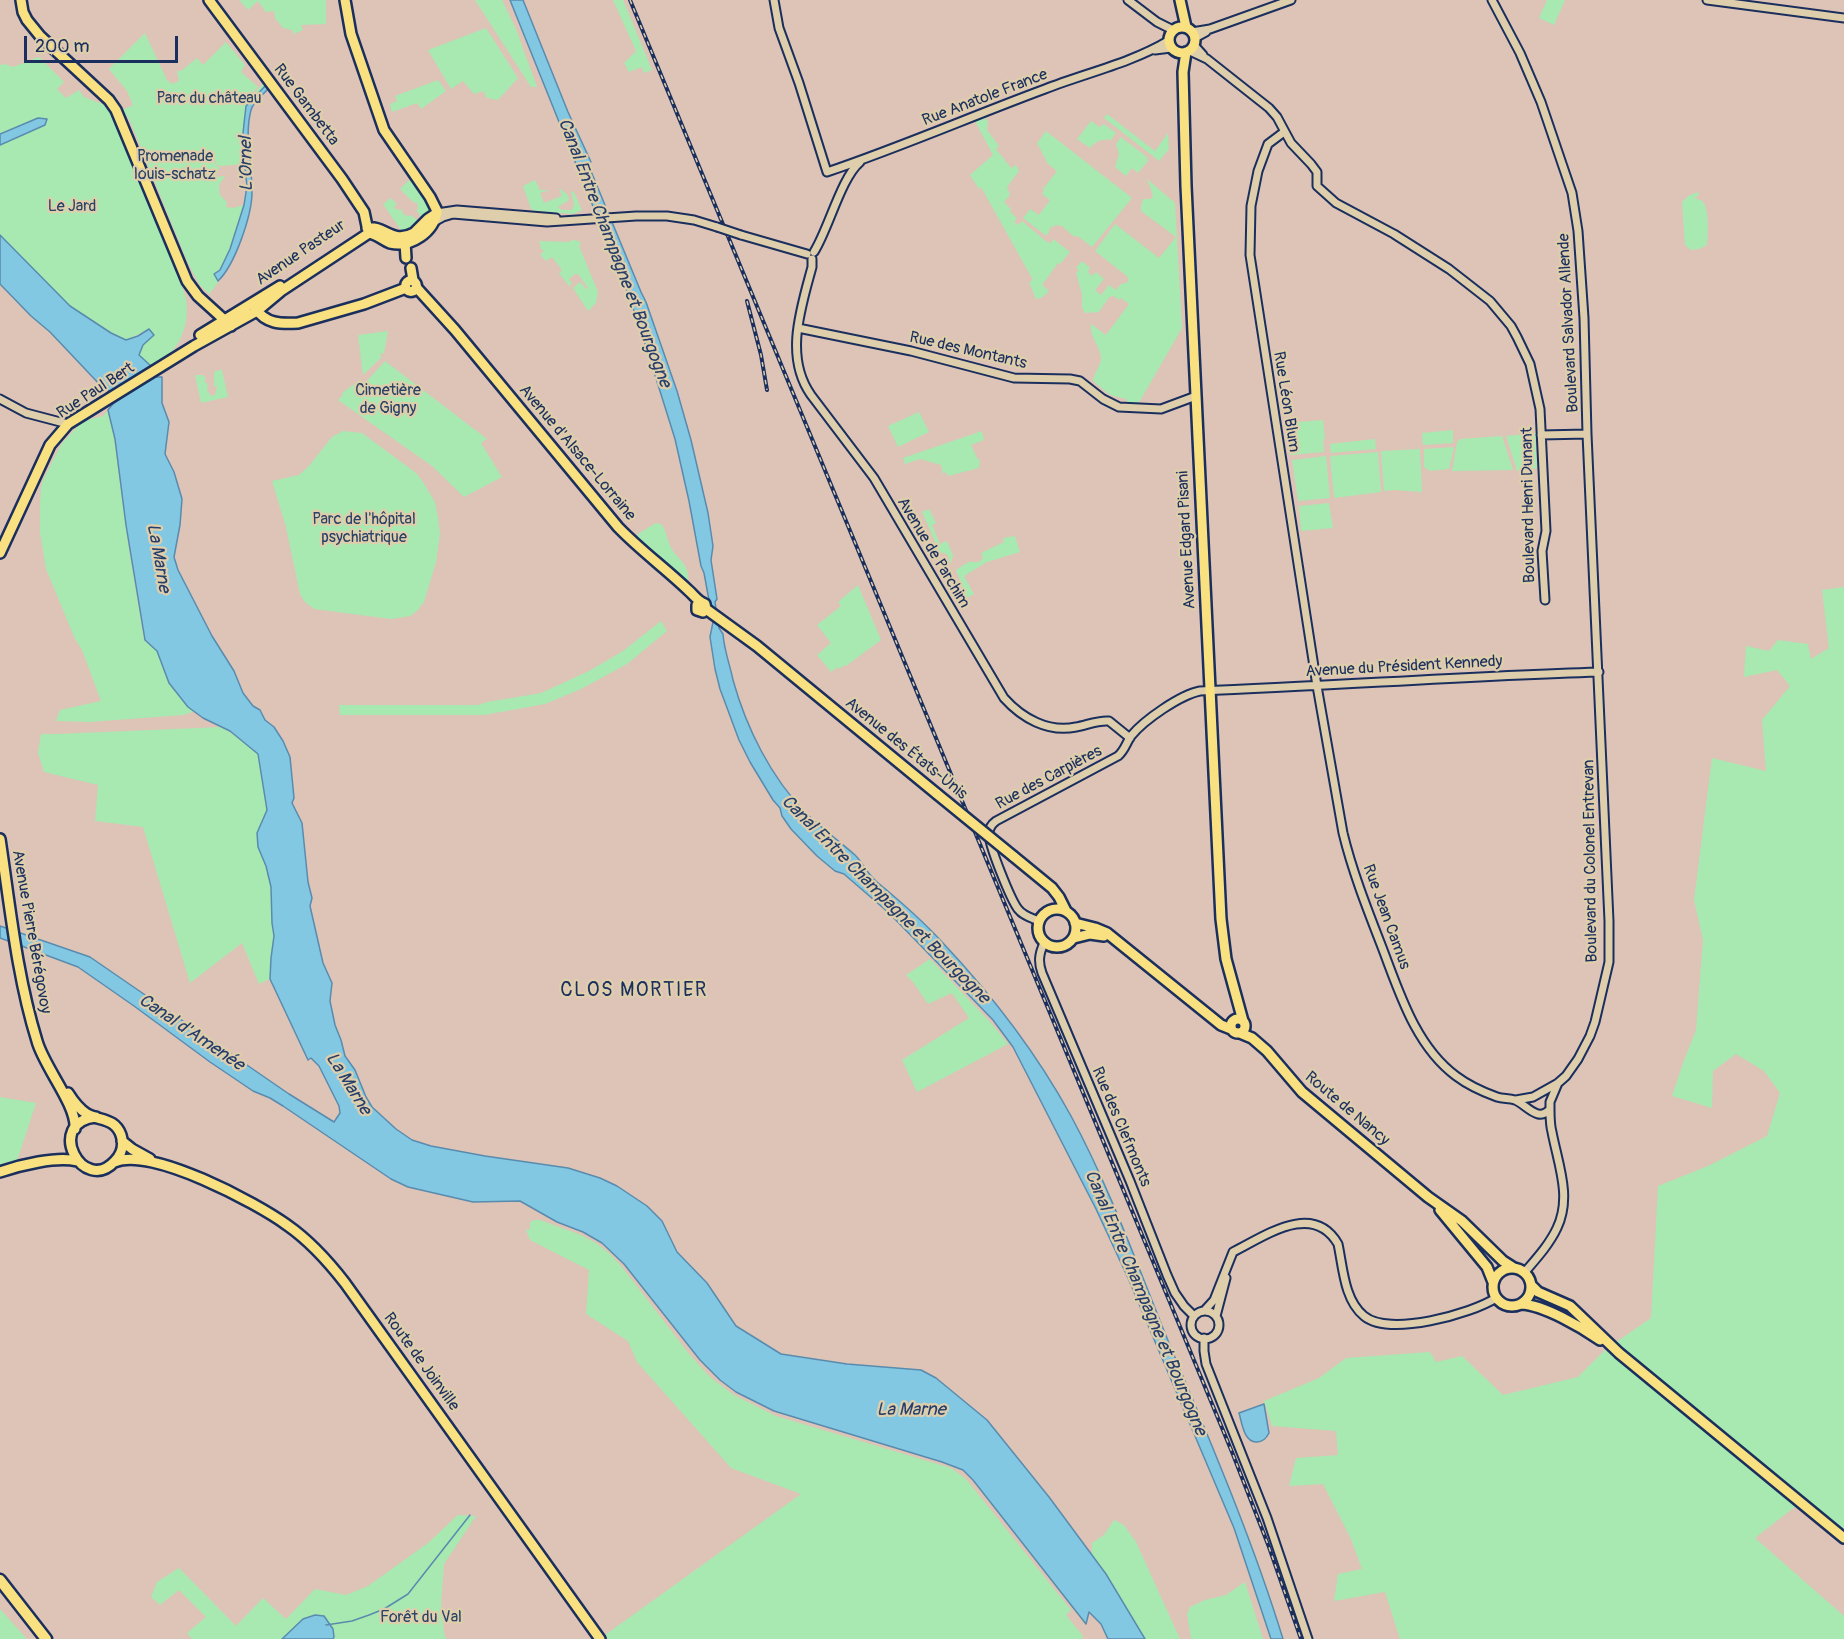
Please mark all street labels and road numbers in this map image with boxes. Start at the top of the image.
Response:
street label: Rue Gambetta [269,60,343,150]
street label: Rue Anatole France [920,65,1050,131]
street label: Avenue Pasteur [253,216,349,290]
street label: Boulevard Salvador Allende [1555,233,1583,413]
street label: Rue des Montants [907,328,1029,374]
street label: Rue Léon Blum [1269,350,1303,454]
street label: Rue Paul Bert [54,359,138,423]
street label: Avenue d'Alsace-Lorraine [515,381,639,525]
street label: Boulevard Henri Dunant [1518,427,1540,583]
street label: Avenue Edgard Pisani [1174,470,1200,610]
street label: Avenue de Parchim [892,494,974,612]
street label: Avenue du Président Kennedy [1305,652,1503,682]
street label: Avenue des États-Unis [841,694,971,804]
street label: Rue des Carpières [993,742,1105,814]
street label: Boulevard du Colonel Entrevan [1580,759,1602,963]
street label: Avenue Pierre Bérégovoy [7,849,55,1015]
street label: Rue Jean Camus [1358,862,1414,972]
street label: Rue des Clefmonts [1087,1064,1155,1190]
street label: Route de Nancy [1301,1068,1393,1150]
street label: Route de Joinville [379,1309,463,1415]

